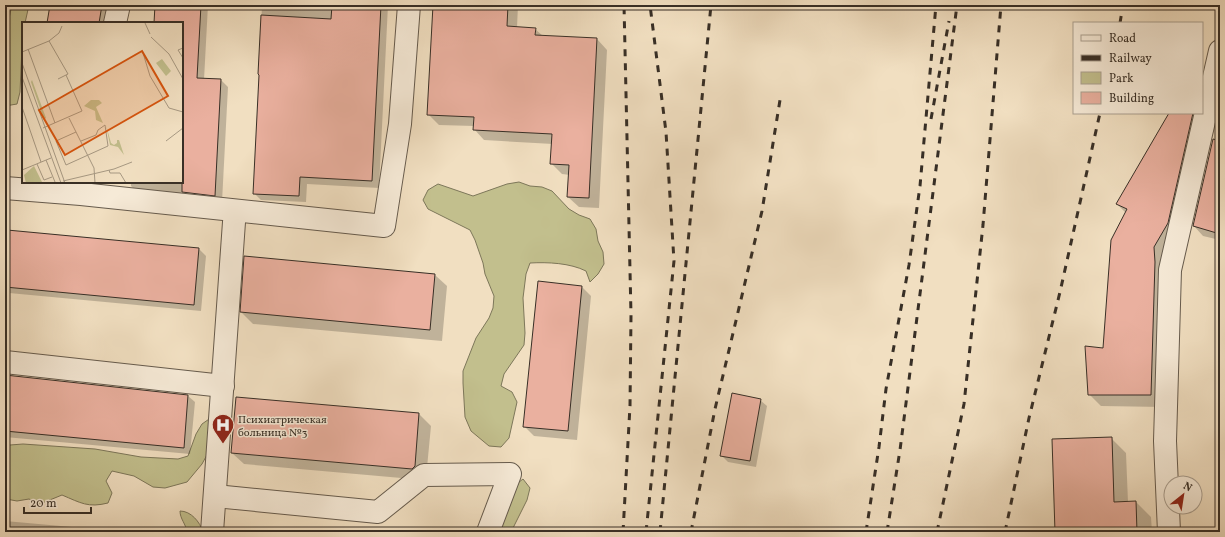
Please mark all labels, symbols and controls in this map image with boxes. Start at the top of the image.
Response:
inset map [22,22,183,183]
legend [1073,22,1203,114]
text: Road [1109,31,1136,47]
text: Railway [1109,51,1152,67]
text: Park [1109,71,1134,87]
text: Building [1109,91,1154,107]
hospital icon: Психиатрическая больница №3 [210,412,236,445]
place label: Психиатрическая больница №3 [238,413,327,441]
north arrow [1163,475,1203,515]
text: N [1180,479,1194,496]
scale bar [24,489,91,515]
text: 20 m [30,496,57,512]

